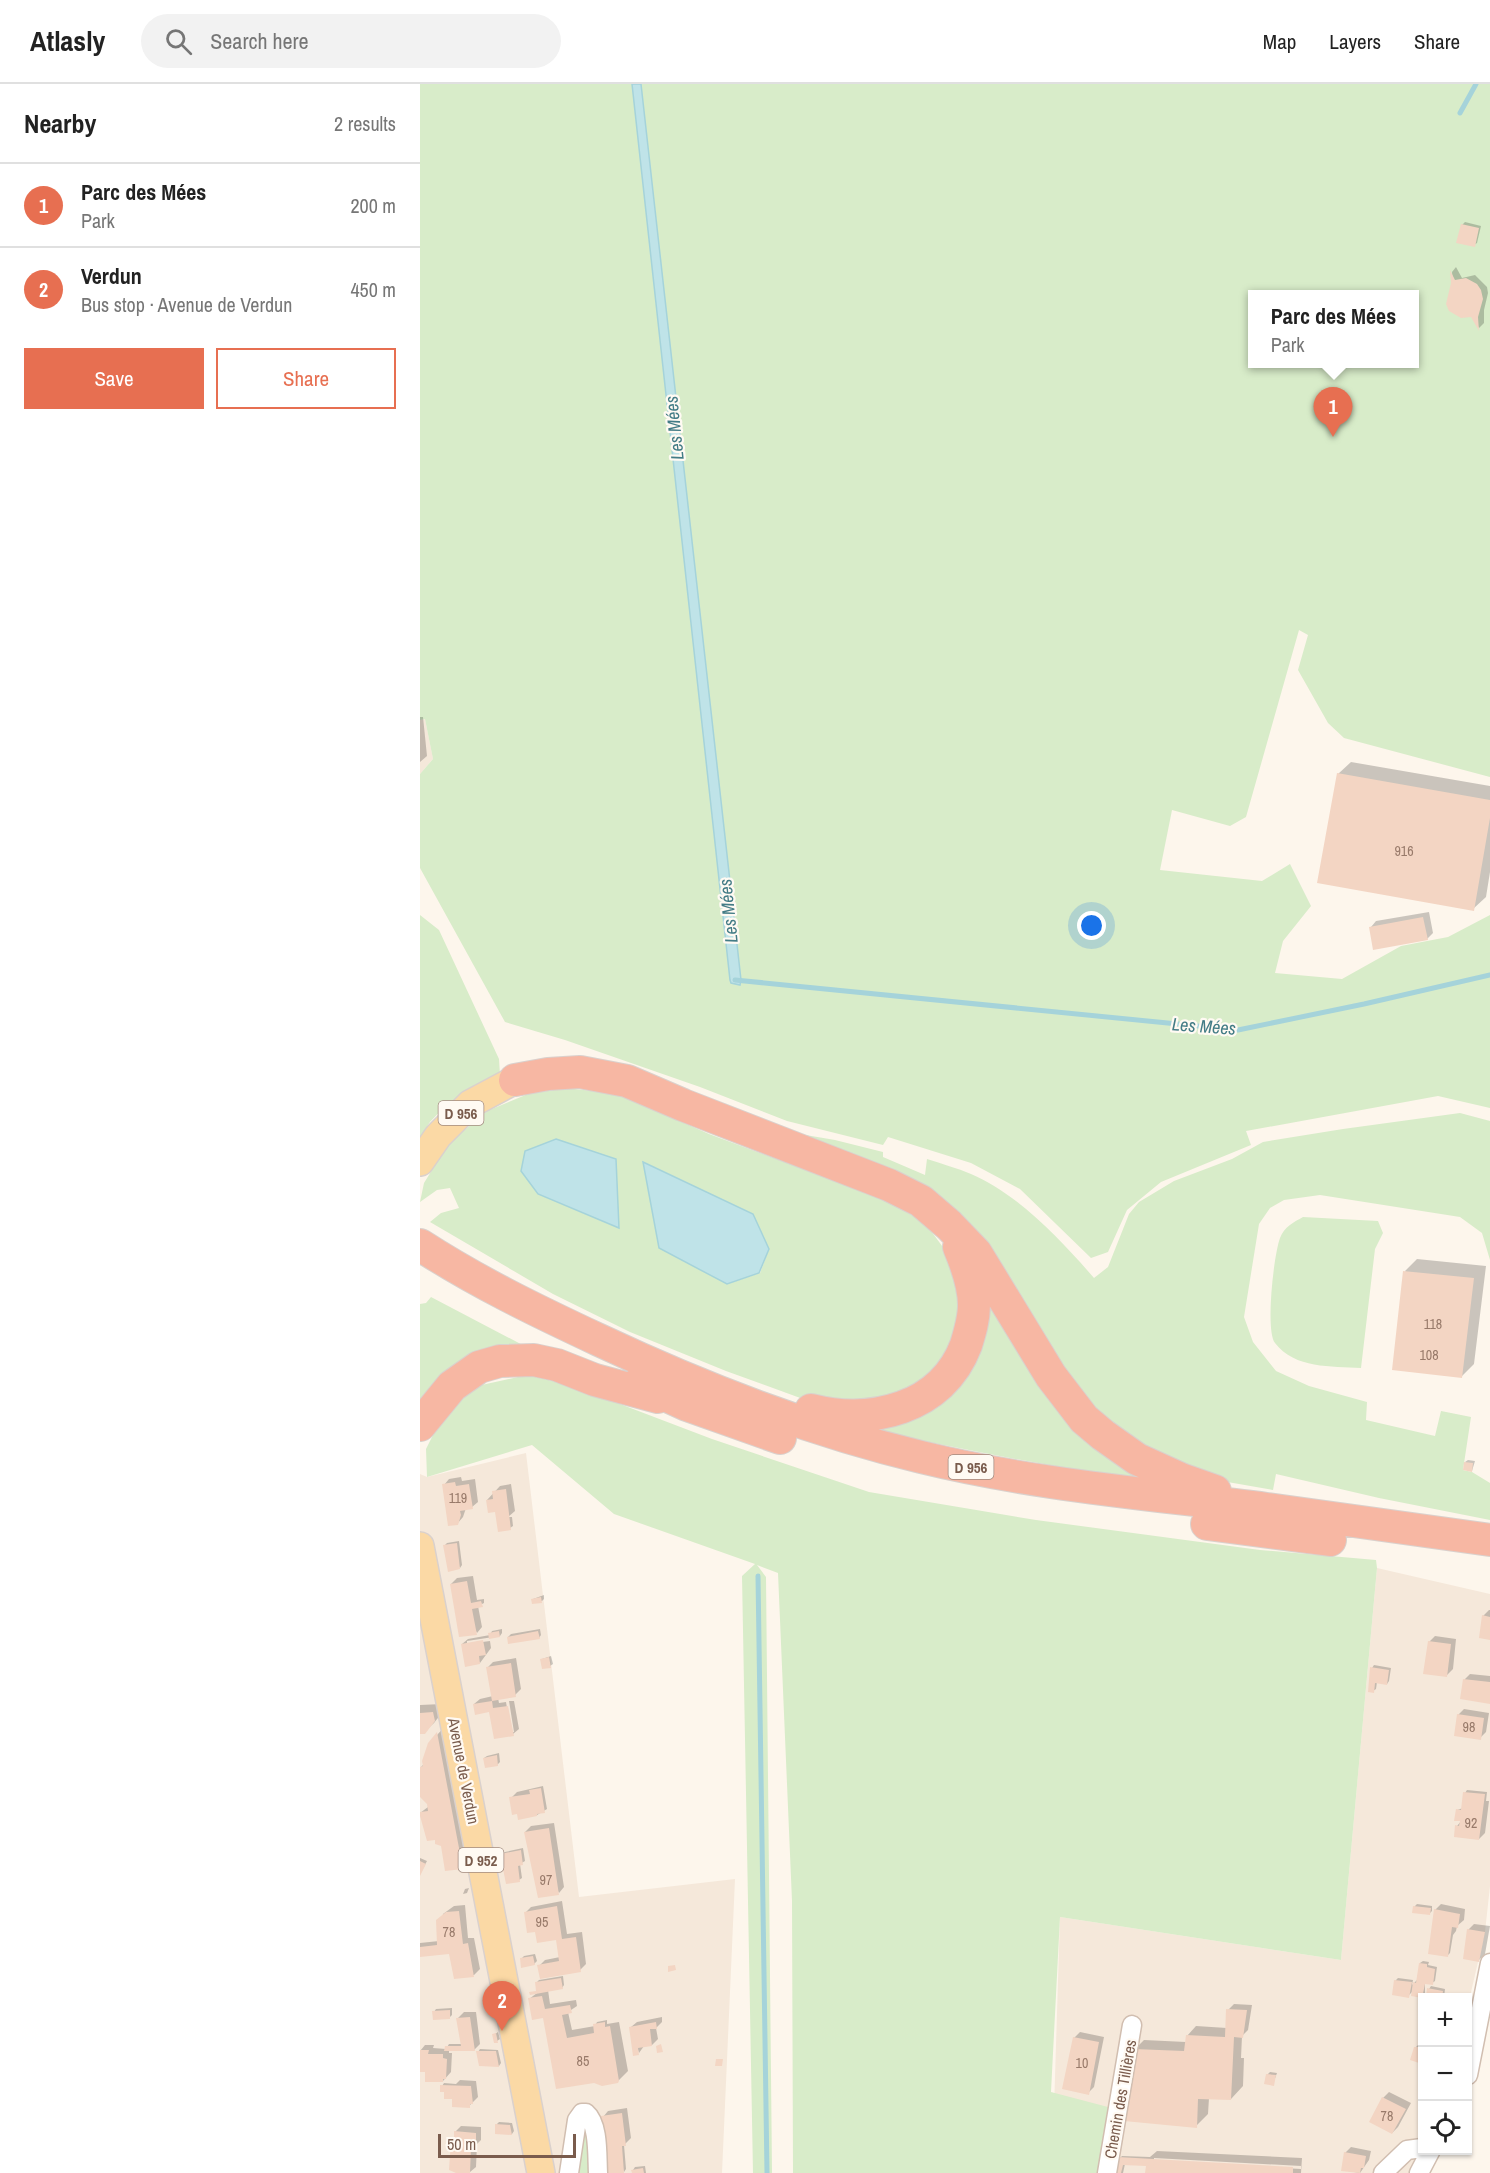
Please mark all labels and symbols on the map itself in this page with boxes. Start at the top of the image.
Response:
pin: 1 [1314,388,1352,437]
water label: Les Mées [658,395,690,461]
house number: 916 [1394,842,1414,860]
water label: Les Mées [712,878,744,944]
your location [1077,911,1106,940]
water label: Les Mées [1171,1011,1237,1041]
road number: D 956 [438,1101,483,1125]
house number: 118 [1424,1315,1442,1333]
house number: 108 [1419,1346,1439,1364]
road number: D 956 [948,1455,994,1479]
house number: 119 [449,1489,467,1507]
street label: Avenue de Verdun [443,1715,485,1826]
house number: 98 [1463,1718,1475,1736]
house number: 92 [1465,1814,1477,1832]
road number: D 952 [458,1848,504,1872]
house number: 97 [540,1871,552,1889]
house number: 95 [536,1913,548,1931]
house number: 78 [443,1923,455,1941]
pin: 2 [482,1982,521,2031]
street label: Chemin des Tillières [1099,2038,1141,2160]
house number: 85 [577,2052,589,2070]
house number: 10 [1076,2054,1088,2072]
house number: 78 [1381,2107,1393,2125]
scale bar [438,2131,576,2158]

